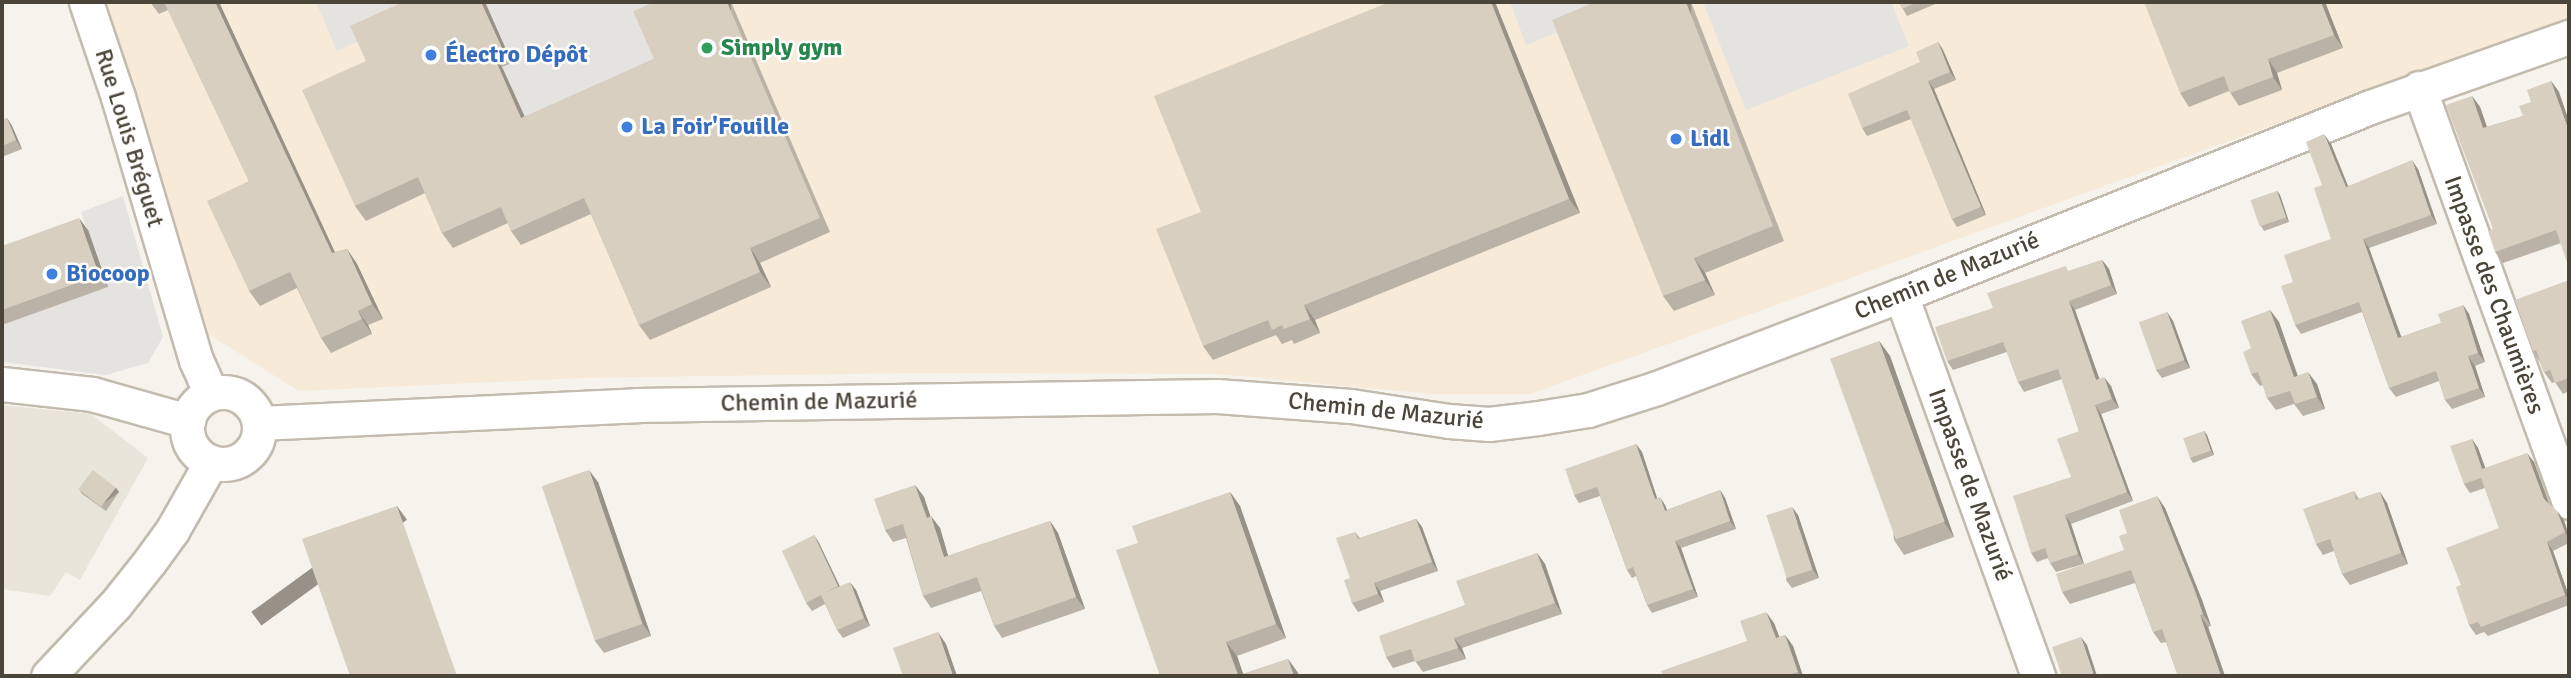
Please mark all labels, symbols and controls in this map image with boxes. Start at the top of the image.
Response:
place label: Simply gym [721,34,842,62]
marker: Simply gym [699,40,715,56]
place label: Électro Dépôt [445,41,588,69]
street label: Rue Louis Bréguet [88,45,170,231]
marker: Électro Dépôt [423,47,439,63]
place label: La Foir'Fouille [641,113,789,141]
marker: La Foir'Fouille [619,119,635,135]
place label: Lidl [1690,125,1730,153]
marker: Lidl [1668,131,1684,147]
street label: Impasse des Chaumières [2438,172,2550,418]
street label: Chemin de Mazurié [1850,226,2044,326]
place label: Biocoop [66,260,150,288]
marker: Biocoop [44,266,60,282]
street label: Impasse de Mazurié [1922,385,2018,585]
street label: Chemin de Mazurié [720,386,918,418]
street label: Chemin de Mazurié [1287,386,1485,436]

